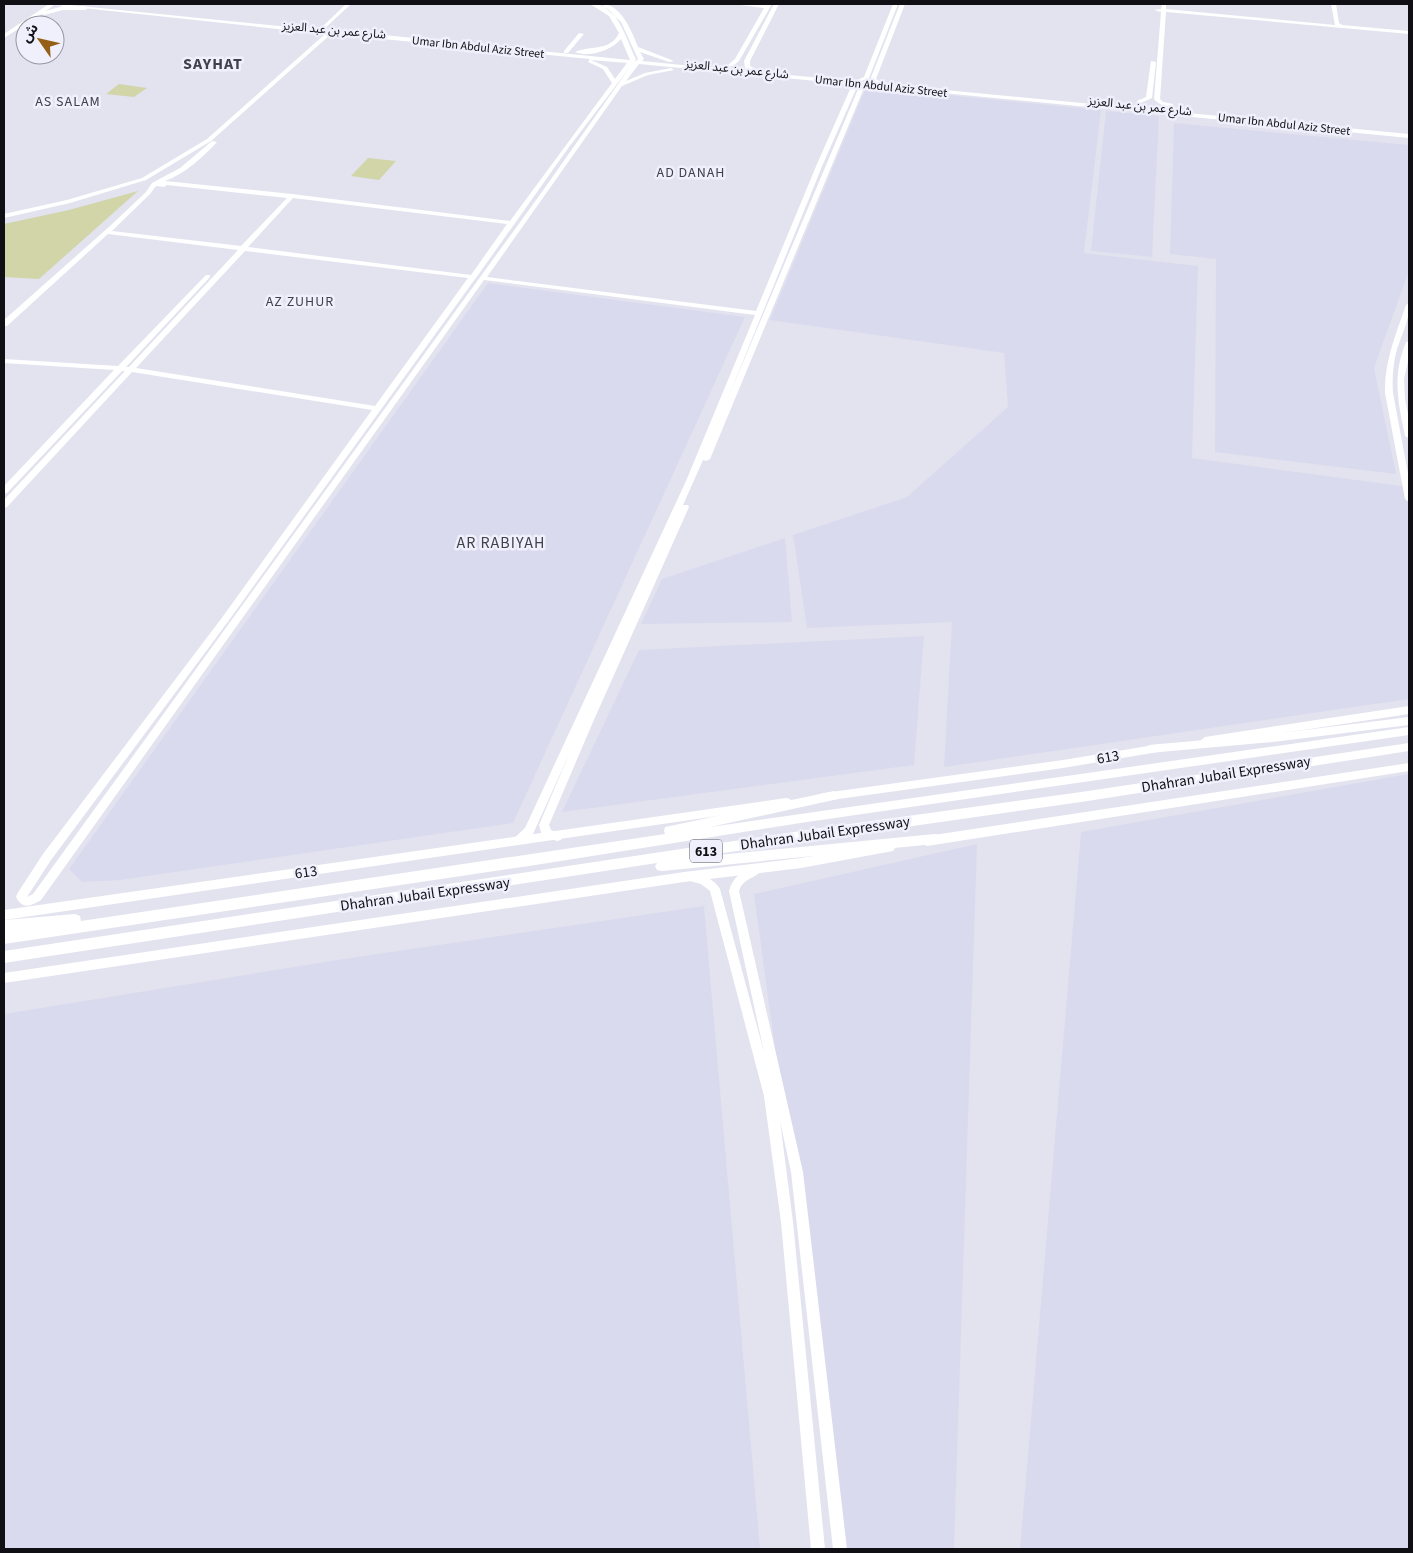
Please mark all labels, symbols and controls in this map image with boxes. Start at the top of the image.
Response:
north arrow [15,15,65,65]
street label: شارع عمر بن عبد العزيز [280,17,387,44]
text: ش [16,20,44,47]
street label: Umar Ibn Abdul Aziz Street [411,32,545,63]
district label: SAYHAT [183,53,243,75]
street label: شارع عمر بن عبد العزيز [683,55,790,83]
street label: Umar Ibn Abdul Aziz Street [814,71,948,102]
district label: AS SALAM [35,92,101,112]
street label: شارع عمر بن عبد العزيز [1086,92,1193,120]
street label: Umar Ibn Abdul Aziz Street [1217,109,1351,140]
district label: AD DANAH [657,163,725,183]
district label: AZ ZUHUR [266,292,334,312]
district label: AR RABIYAH [457,532,545,554]
street label: 613 [1095,745,1121,770]
street label: Dhahran Jubail Expressway [1140,751,1312,798]
street label: Dhahran Jubail Expressway [739,811,911,856]
road number: 613 [690,839,722,862]
street label: 613 [294,861,319,884]
street label: Dhahran Jubail Expressway [339,872,511,917]

